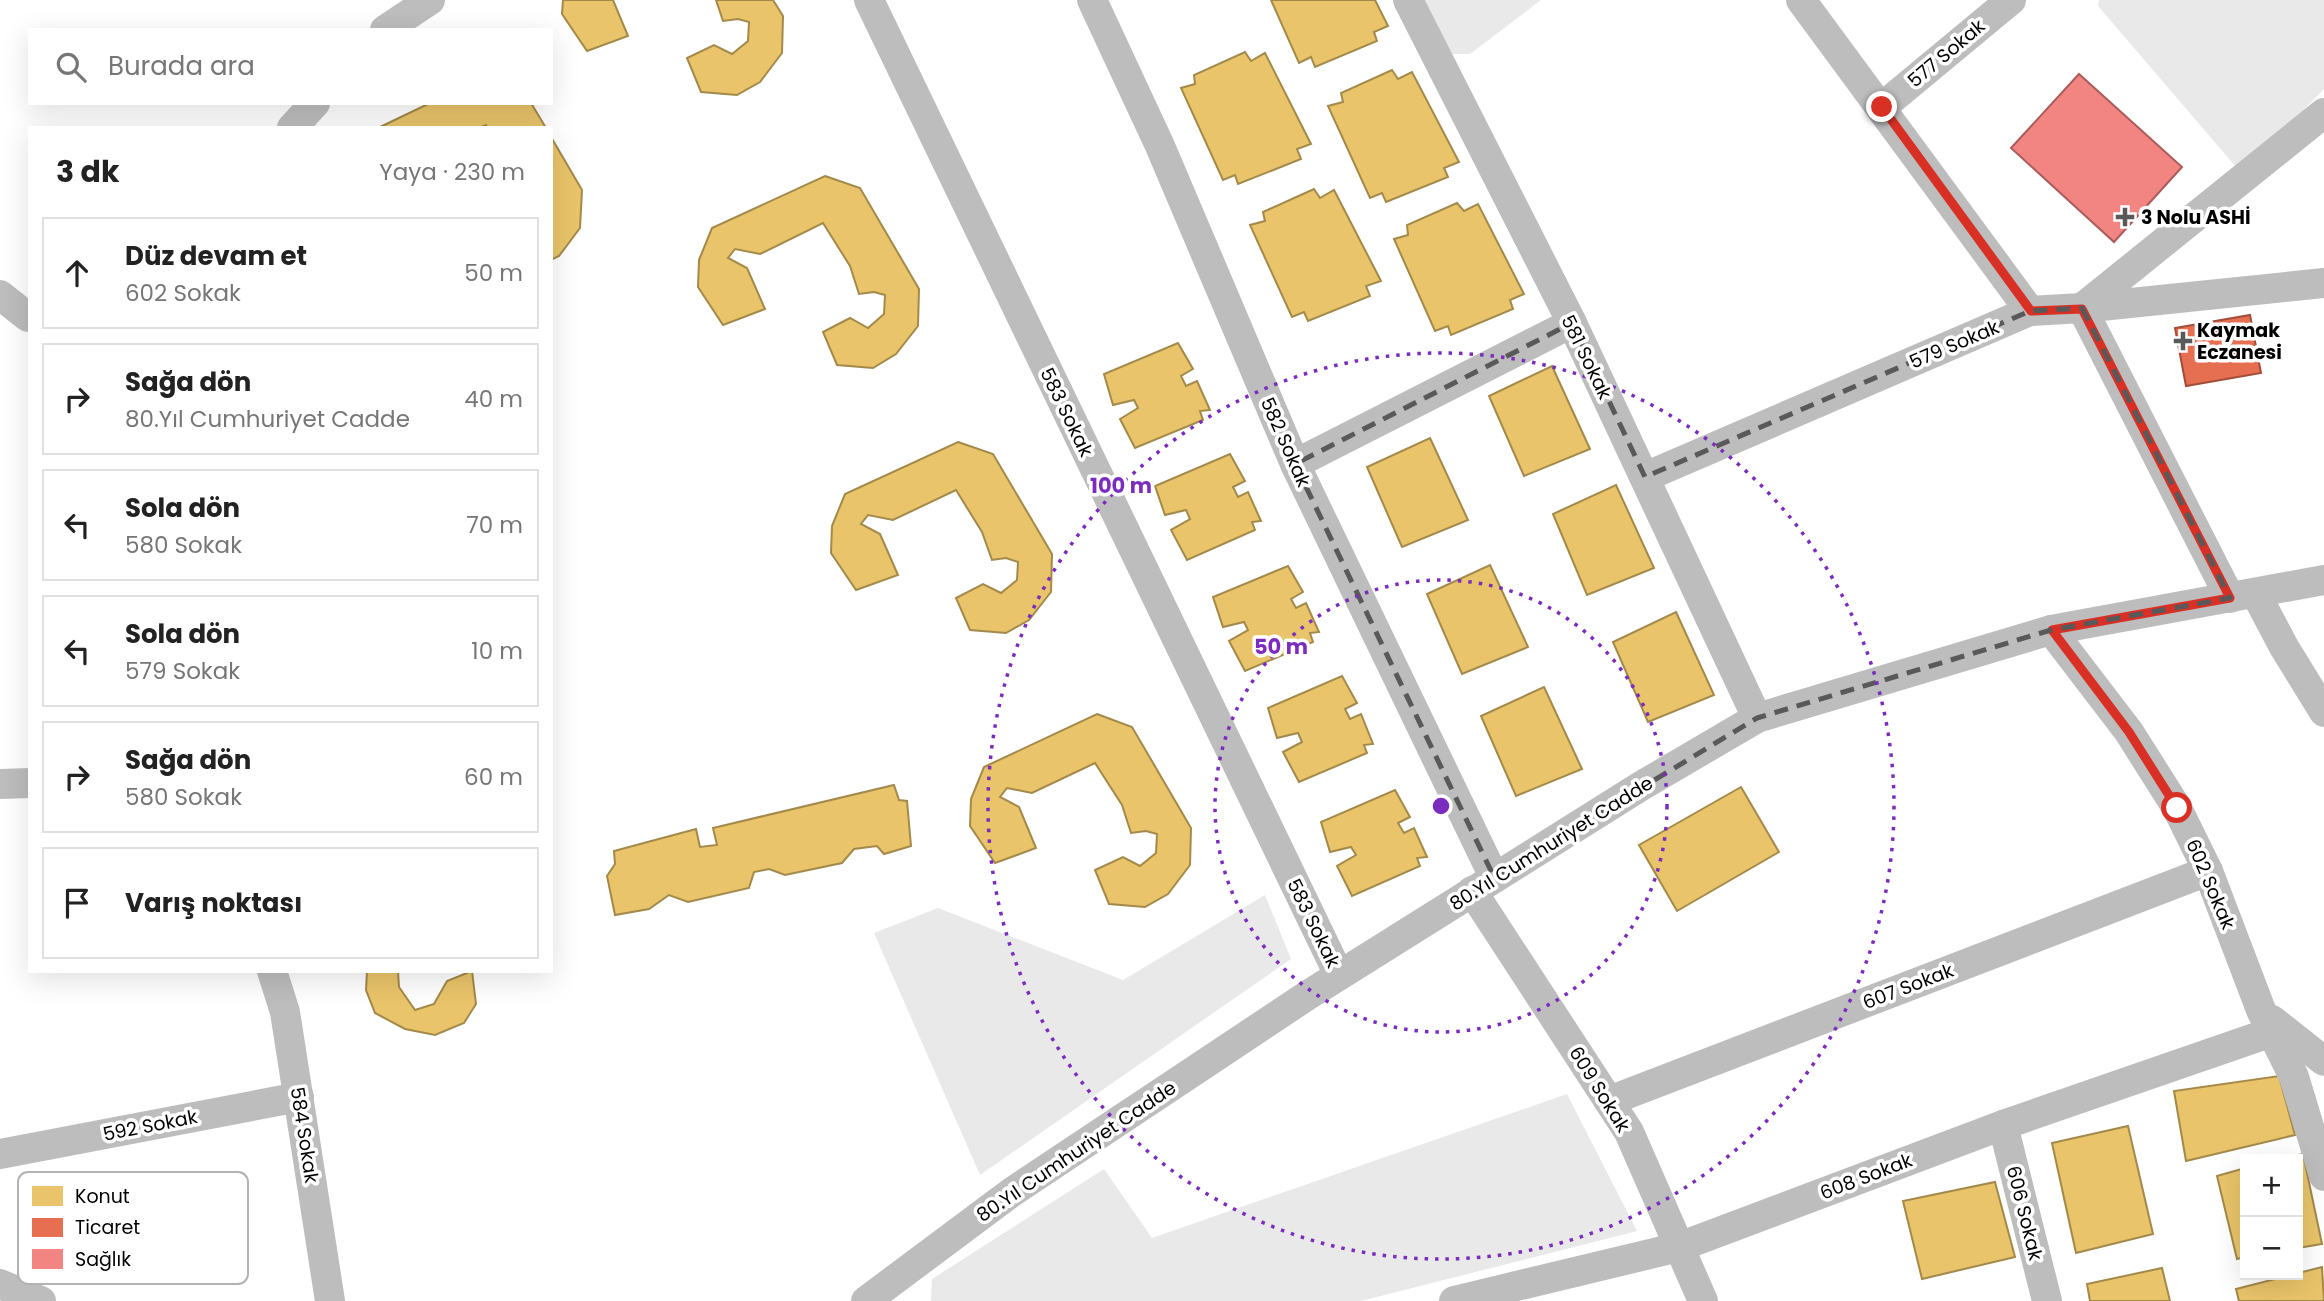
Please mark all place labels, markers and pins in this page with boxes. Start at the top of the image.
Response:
place label: 3 Nolu ASHİ [2141,204,2251,231]
marker: 3 Nolu ASHİ [2115,207,2135,227]
place label: Kaymak Eczanesi [2197,317,2282,366]
marker: Kaymak Eczanesi [2175,333,2191,349]
centre of rings [1429,794,1453,818]

